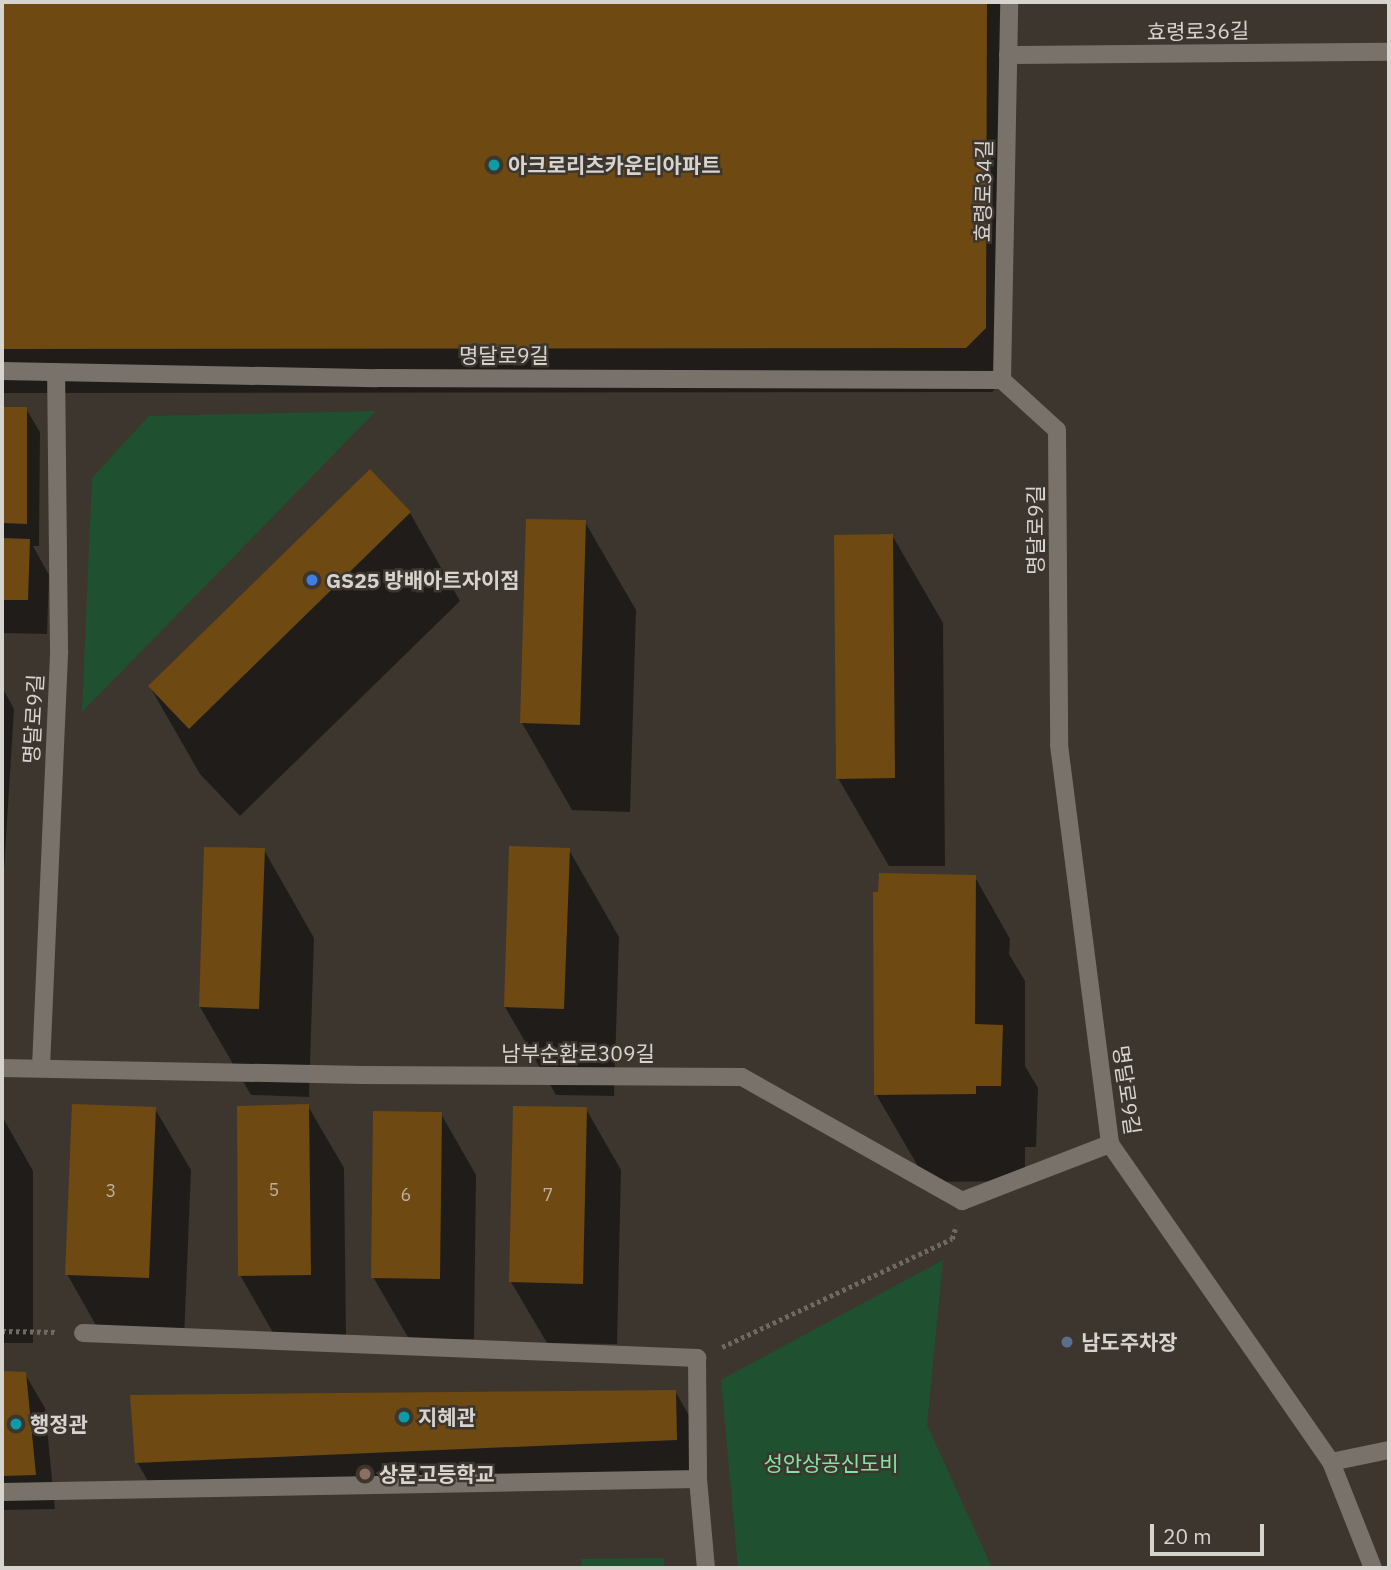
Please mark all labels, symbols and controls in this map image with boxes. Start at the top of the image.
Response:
street label: 효령로36길 [1147,18,1249,44]
street label: 효령로34길 [970,140,996,242]
place label: 아크로리츠카운티아파트 [508,152,721,178]
marker: 아크로리츠카운티아파트 [486,157,502,173]
street label: 명달로9길 [459,342,549,368]
street label: 명달로9길 [1022,485,1048,575]
place label: GS25 방배아트자이점 [326,567,520,593]
marker: GS25 방배아트자이점 [304,572,320,588]
street label: 명달로9길 [18,673,48,765]
street label: 남부순환로309길 [501,1040,655,1066]
street label: 명달로9길 [1108,1044,1146,1136]
house number: 5 [269,1179,279,1201]
house number: 3 [106,1180,116,1202]
house number: 6 [401,1184,411,1206]
house number: 7 [543,1184,553,1206]
place label: 남도주차장 [1081,1329,1178,1355]
marker: 남도주차장 [1059,1334,1075,1350]
place label: 지혜관 [418,1404,476,1430]
marker: 지혜관 [396,1409,412,1425]
place label: 행정관 [30,1411,88,1437]
marker: 행정관 [8,1416,24,1432]
park label: 성안상공신도비 [763,1450,899,1476]
place label: 상문고등학교 [379,1461,495,1487]
marker: 상문고등학교 [357,1466,373,1482]
scale bar [1153,1510,1267,1554]
text: 20 m [1163,1522,1212,1550]

